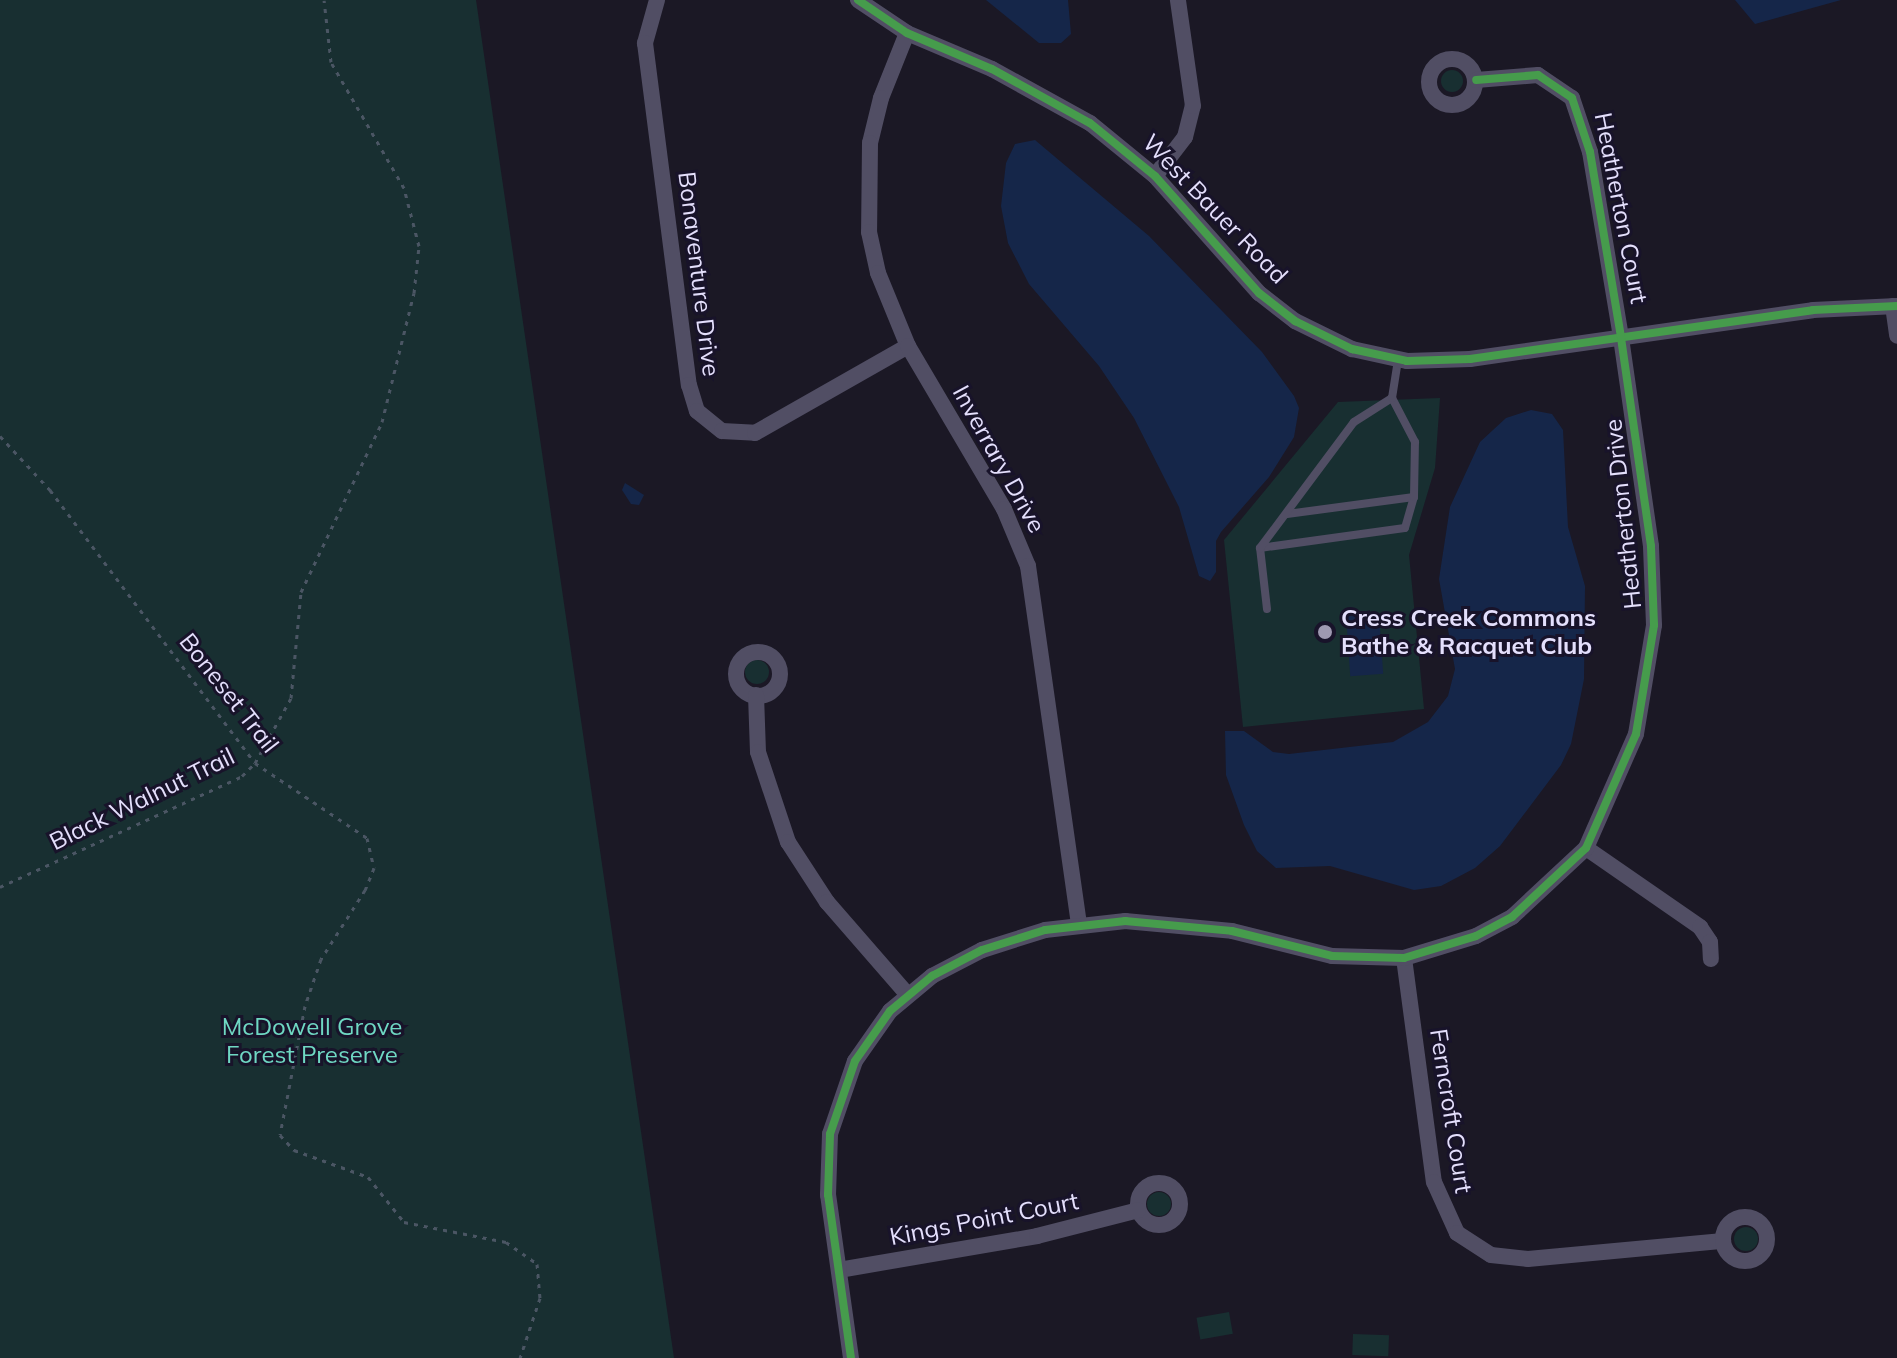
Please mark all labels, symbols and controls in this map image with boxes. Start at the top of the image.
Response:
street label: Heatherton Court [1588,110,1654,306]
street label: West Bauer Road [1136,128,1294,290]
street label: Bonaventure Drive [672,170,726,378]
street label: Inverrary Drive [947,380,1051,538]
street label: Heatherton Drive [1599,418,1647,610]
place label: Cress Creek Commons Bathe & Racquet Club [1341,604,1596,660]
marker: Cress Creek Commons Bathe & Racquet Club [1316,623,1334,641]
street label: Boneset Trail [173,627,285,759]
street label: Black Walnut Trail [45,742,239,856]
park label: McDowell Grove Forest Preserve [222,1013,402,1069]
street label: Ferncroft Court [1424,1027,1478,1195]
street label: Kings Point Court [887,1187,1081,1251]

